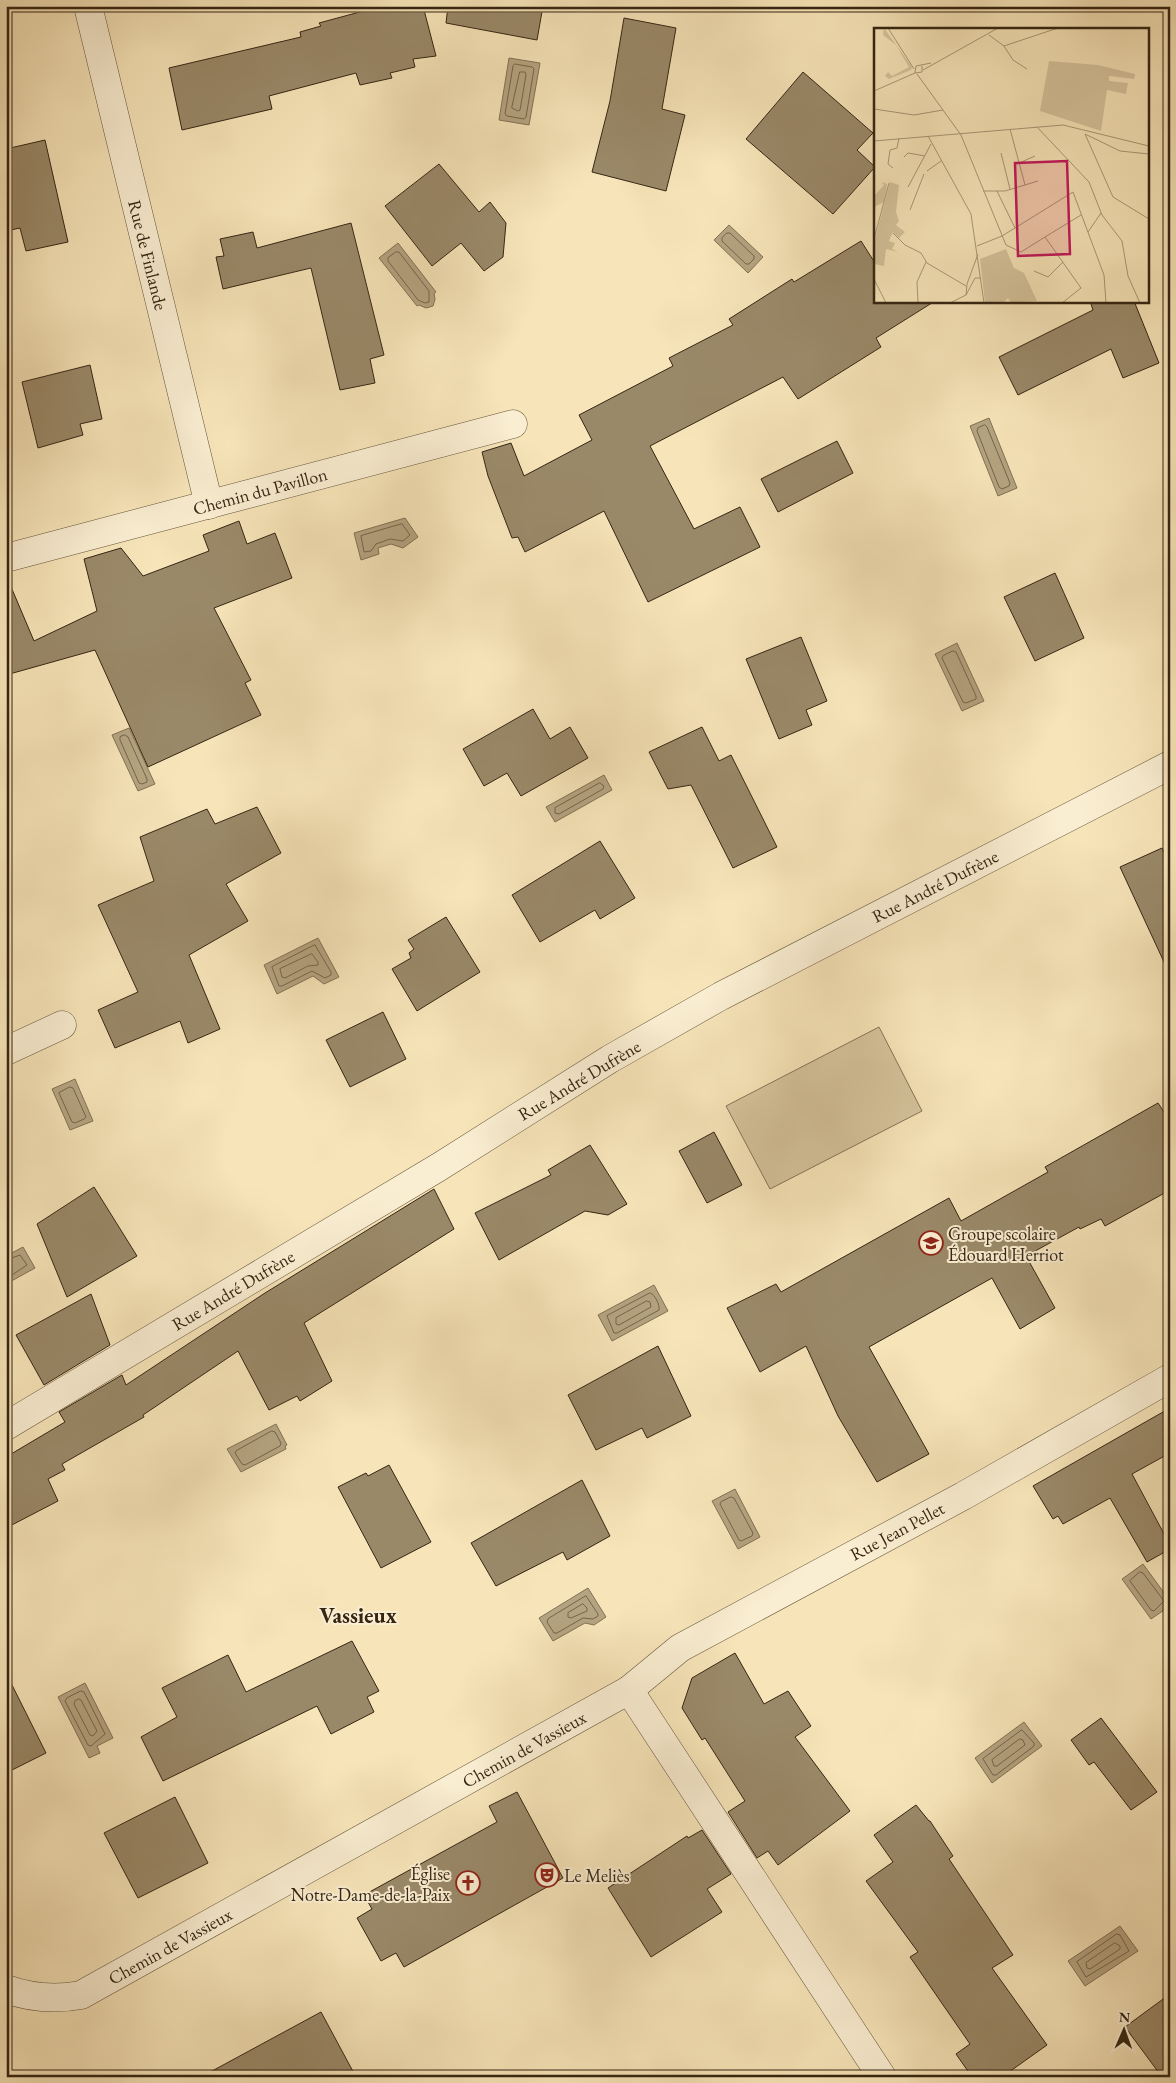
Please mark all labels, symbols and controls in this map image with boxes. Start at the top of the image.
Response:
inset map [874,28,1148,302]
street label: Rue de Finlande [123,197,173,313]
street label: Chemin du Pavillon [190,462,330,520]
street label: Rue André Dufrène [868,844,1002,928]
street label: Rue André Dufrène [514,1034,644,1126]
place label: Groupe scolaire Édouard Herriot [948,1222,1064,1266]
school or university icon: Groupe scolaire Édouard Herriot [918,1230,944,1256]
street label: Rue André Dufrène [168,1244,298,1336]
street label: Rue Jean Pellet [846,1496,949,1566]
district label: Vassieux [319,1601,397,1630]
street label: Chemin de Vassieux [458,1705,590,1793]
place label: Église Notre-Dame-de-la-Paix [291,1862,450,1906]
theatre icon: Le Meliès [534,1862,560,1888]
place label: Le Meliès [564,1864,630,1887]
church icon: Église Notre-Dame-de-la-Paix [455,1870,481,1896]
street label: Chemin de Vassieux [104,1902,236,1990]
north arrow [1098,2006,1148,2056]
text: N [1118,2008,1131,2026]

